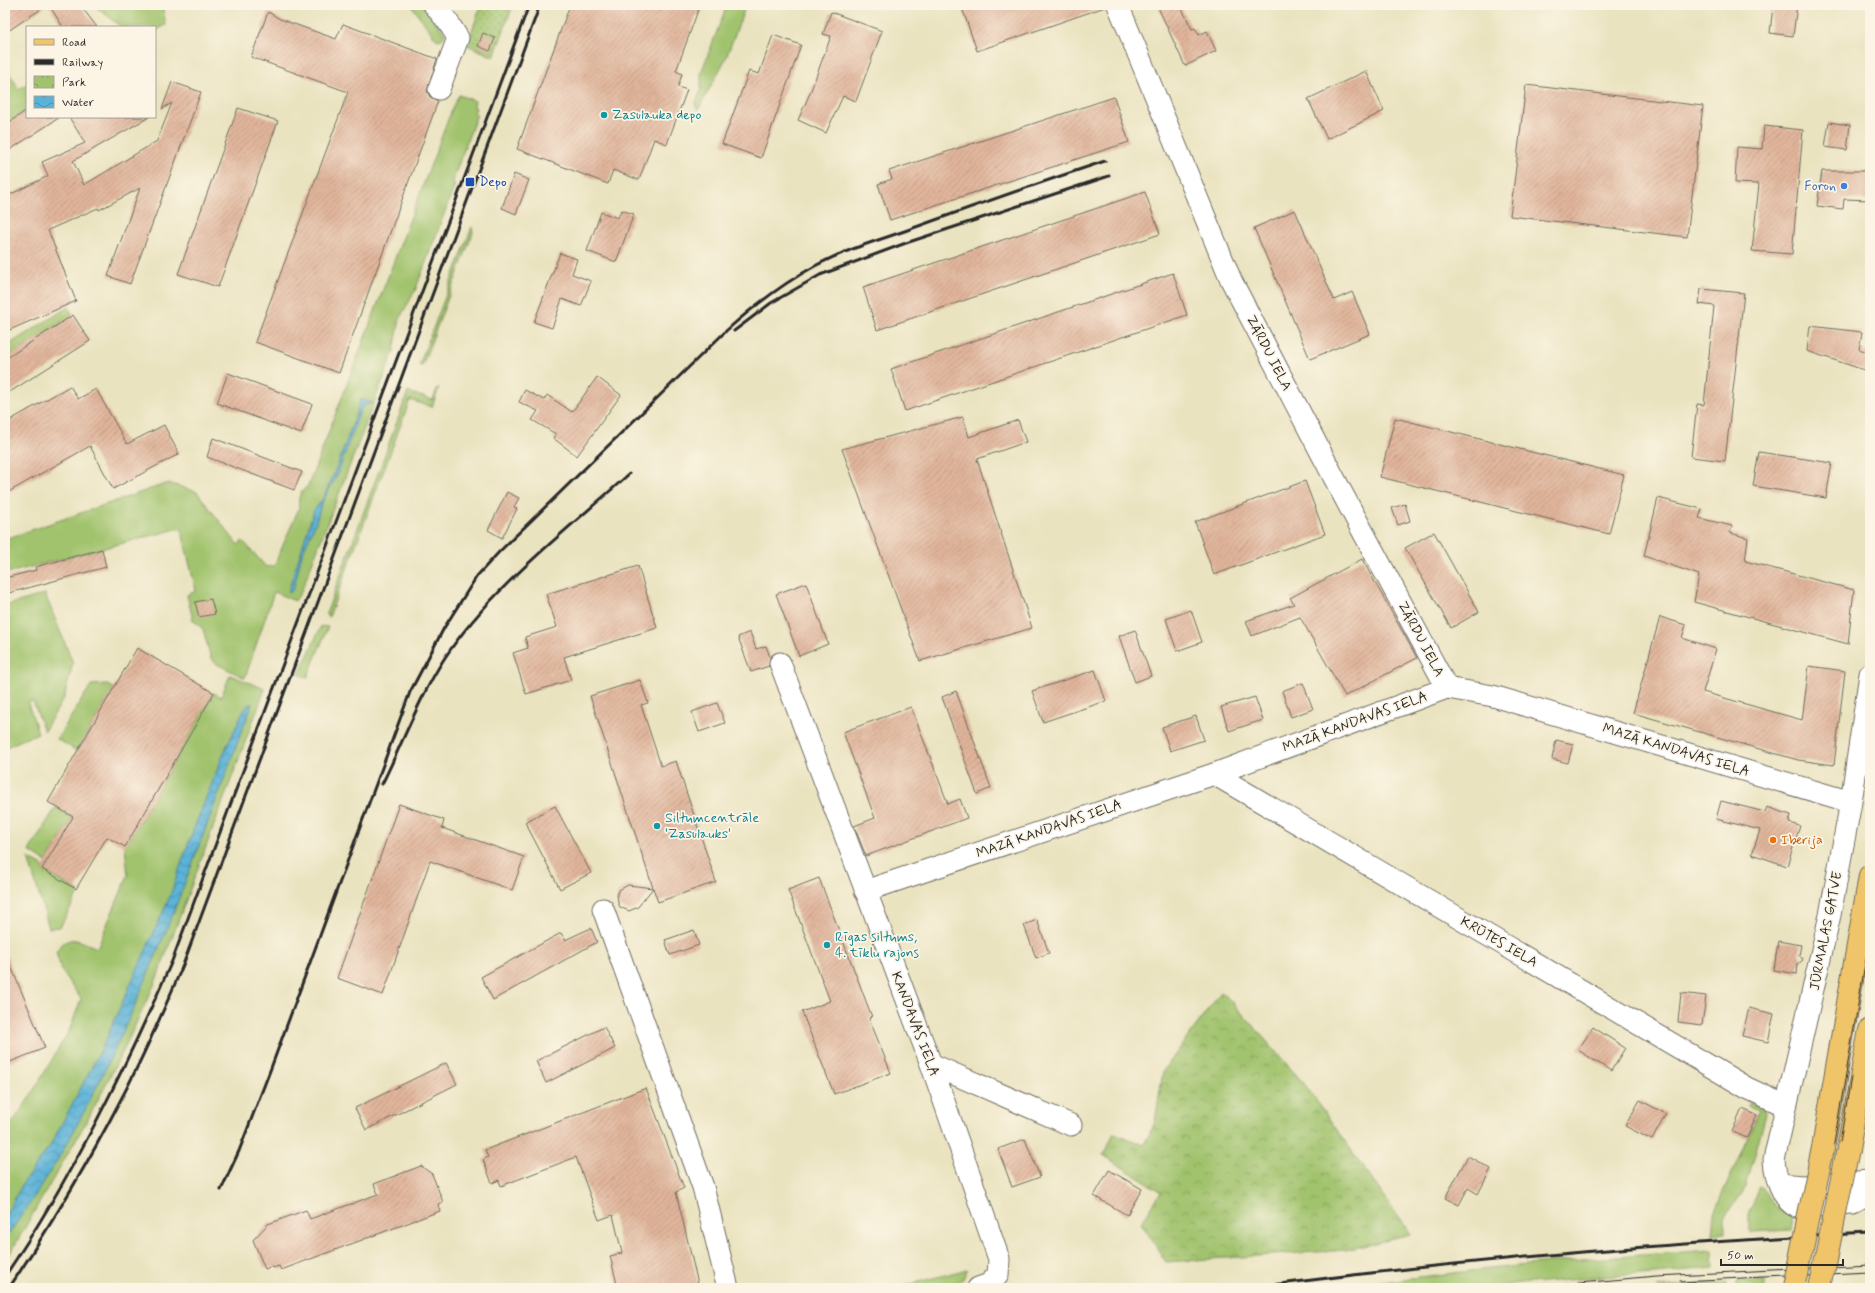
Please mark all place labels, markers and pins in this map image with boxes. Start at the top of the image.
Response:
place label: Zasulauka depo [612,106,701,124]
marker: Zasulauka depo [599,110,609,120]
place label: Depo [479,173,507,191]
marker: Depo [464,176,476,188]
place label: Foron [1804,177,1836,195]
marker: Foron [1839,181,1849,191]
place label: Siltumcentrāle 'Zasulauks' [665,809,759,843]
marker: Siltumcentrāle 'Zasulauks' [652,821,662,831]
place label: Iberija [1781,831,1823,849]
marker: Iberija [1768,835,1778,845]
place label: Rīgas siltums, 4. tīklu rajons [835,928,920,962]
marker: Rīgas siltums, 4. tīklu rajons [822,940,832,950]

